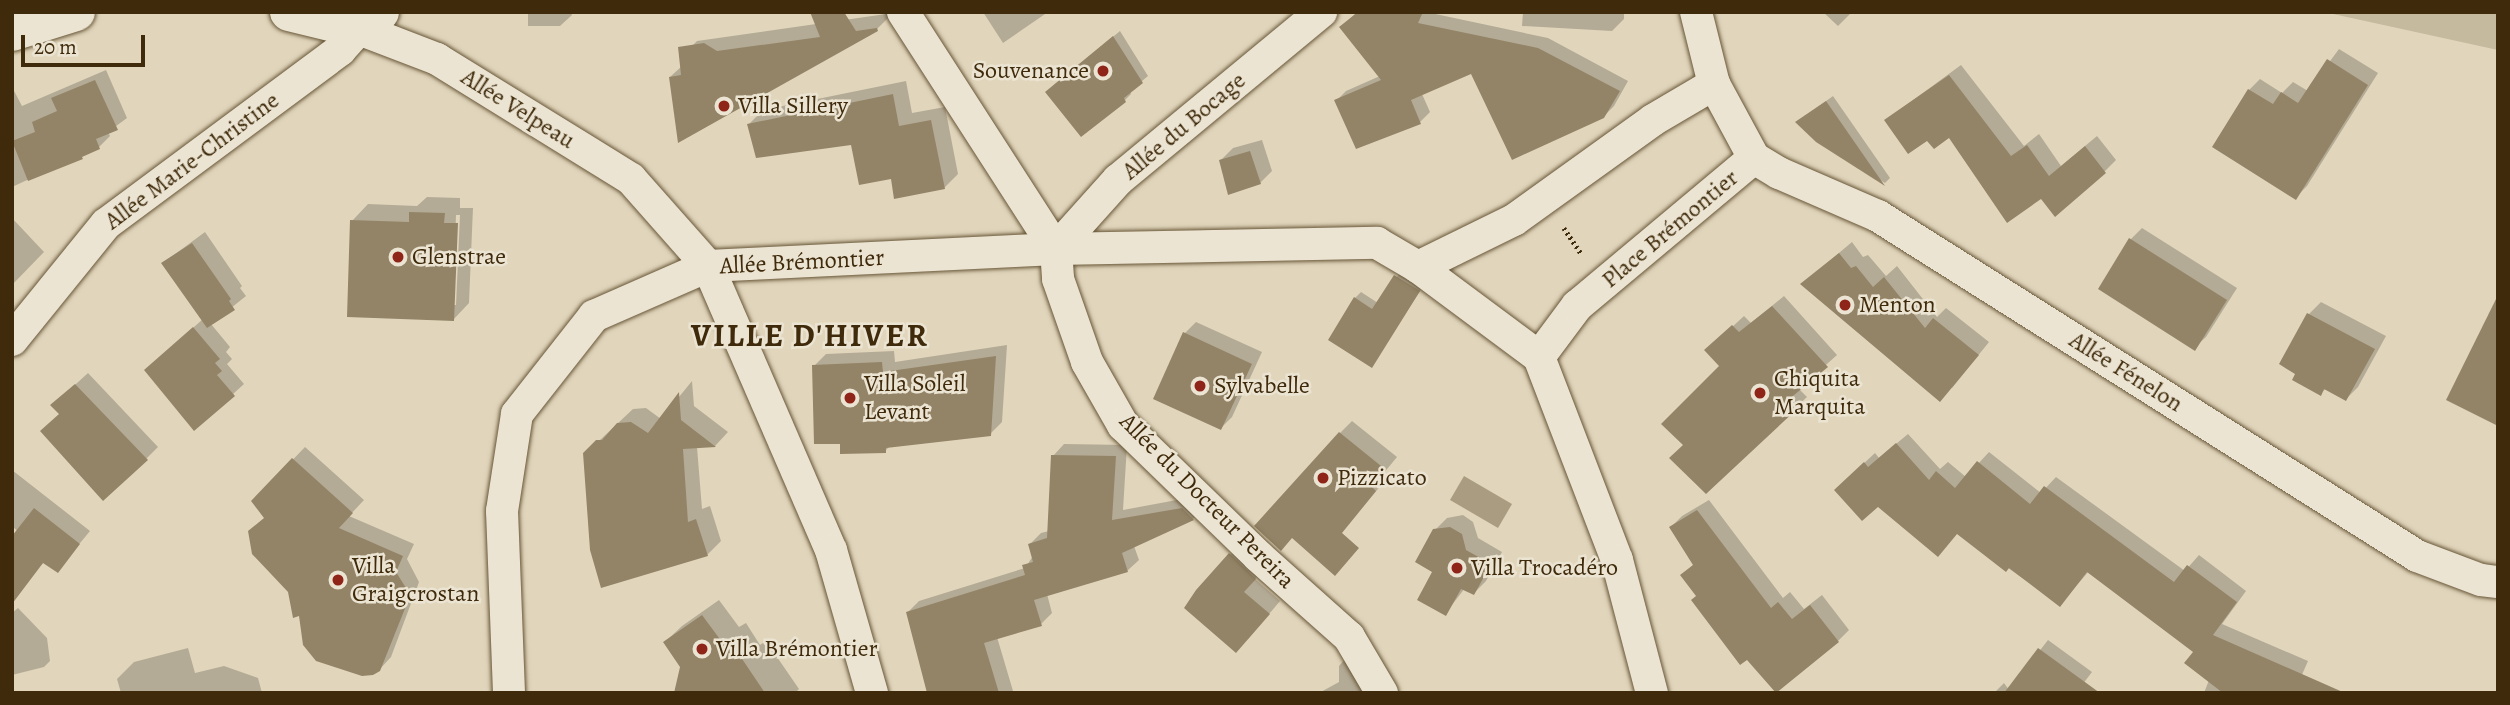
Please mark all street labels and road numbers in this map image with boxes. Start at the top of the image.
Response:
street label: Allée Velpeau [456,63,580,155]
street label: Allée du Bocage [1117,66,1251,186]
street label: Allée Marie-Christine [99,86,285,236]
street label: Place Brémontier [1596,164,1744,294]
street label: Allée Brémontier [719,243,885,281]
street label: Allée Fénelon [2064,326,2188,418]
street label: Allée du Docteur Pereira [1113,407,1301,595]

